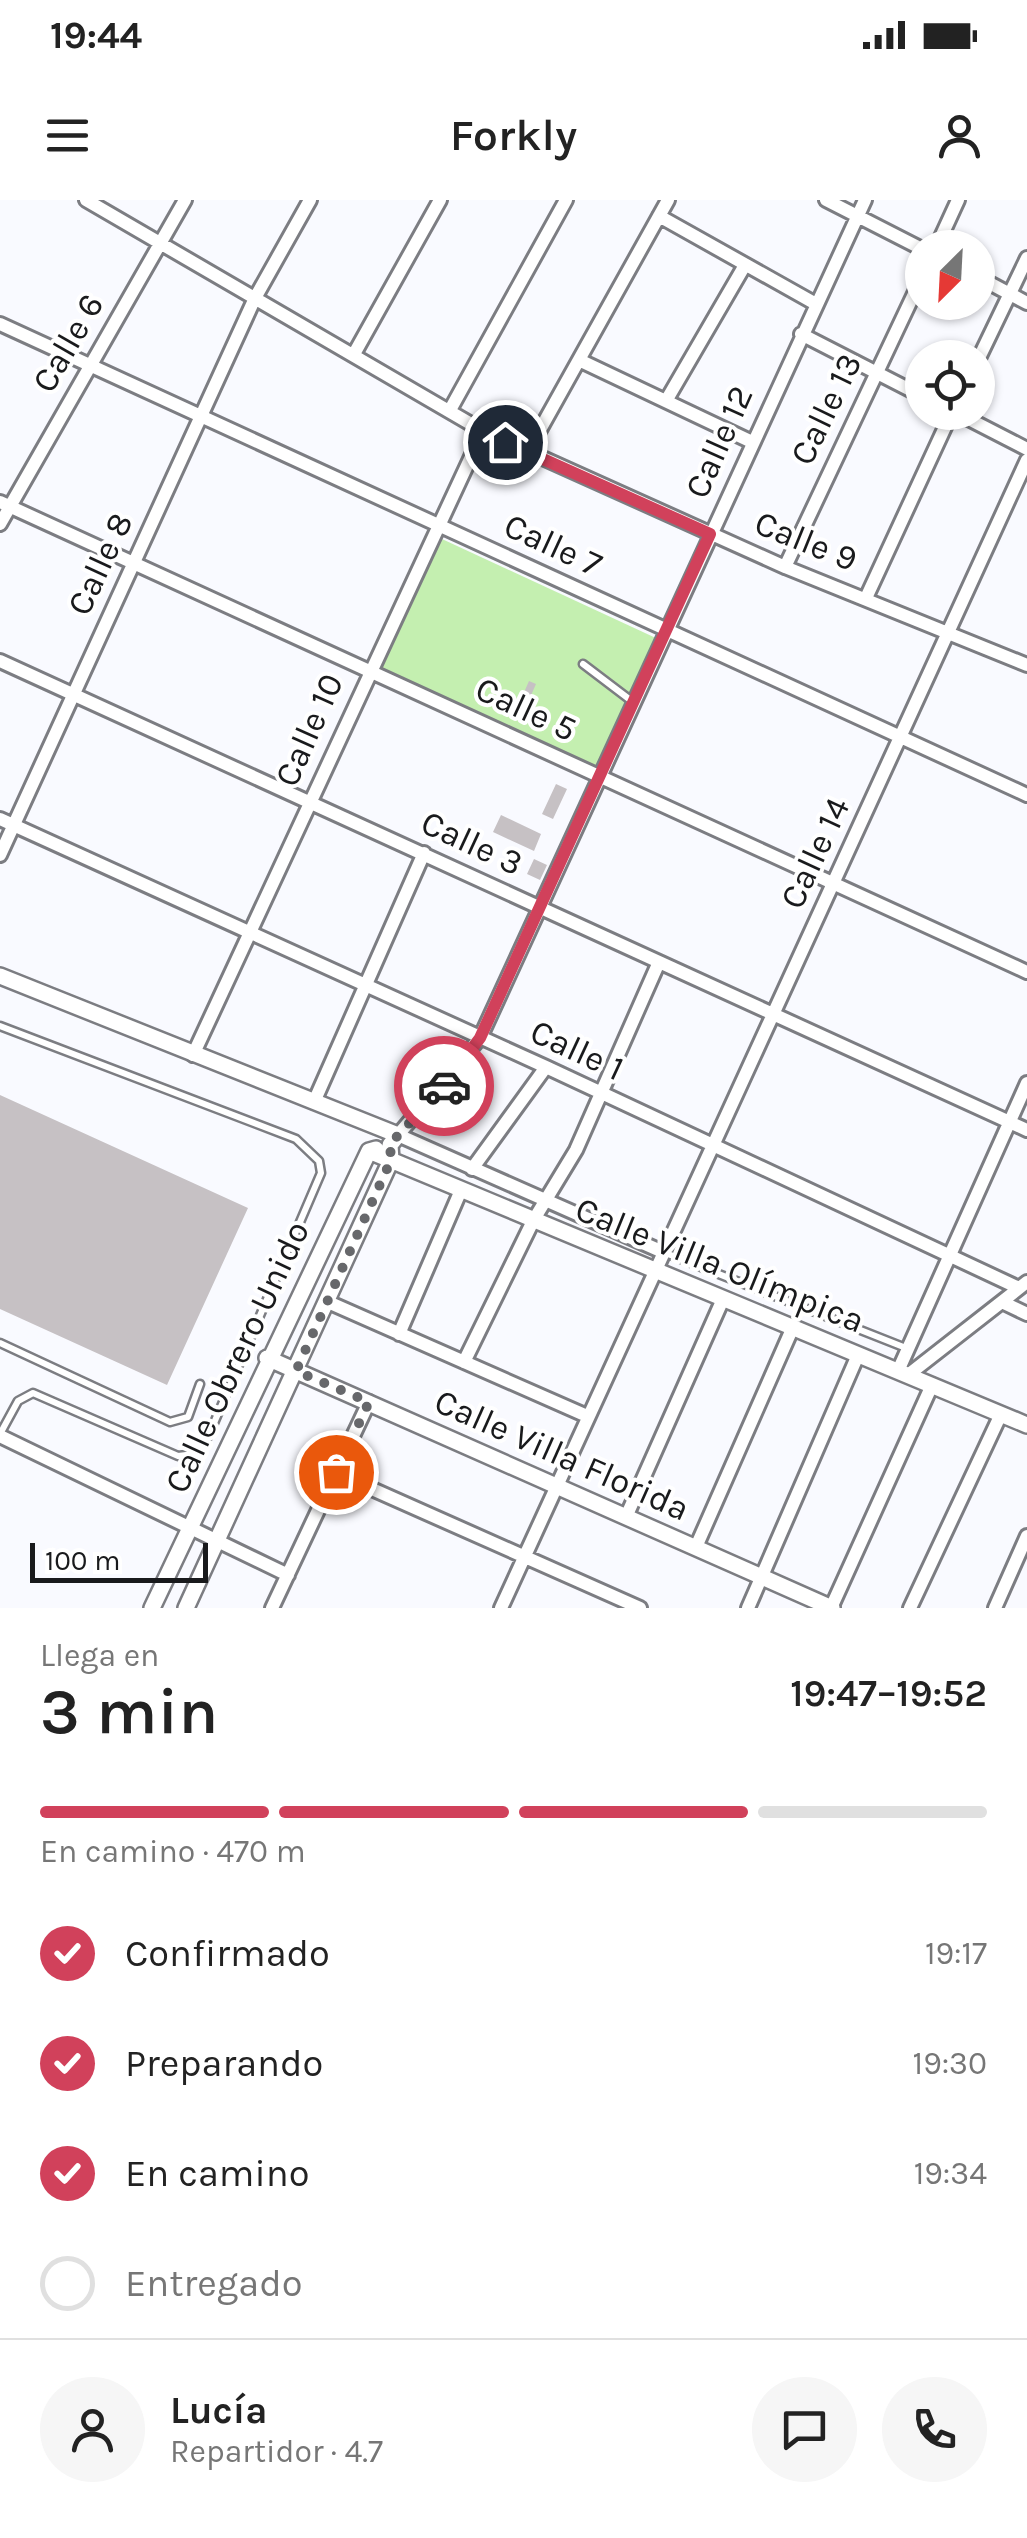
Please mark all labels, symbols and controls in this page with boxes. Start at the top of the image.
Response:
text: 19:44 [50,13,142,58]
icon: menu [40,108,95,163]
icon: person [932,108,987,163]
text: Forkly [450,109,577,161]
north arrow [905,230,995,320]
map controls [905,230,995,430]
street label: Calle 6 [24,287,112,399]
button: locate [905,340,995,430]
street label: Calle 13 [782,347,870,471]
street label: Calle 12 [676,380,762,504]
pin [463,400,548,485]
icon: home [478,415,533,470]
street label: Calle 9 [749,502,863,580]
street label: Calle 7 [498,505,608,585]
street label: Calle 8 [59,506,141,622]
street label: Calle 10 [266,667,352,793]
street label: Calle 5 [469,668,583,750]
street label: Calle 14 [772,791,858,915]
street label: Calle 3 [415,802,529,884]
street label: Calle 1 [524,1011,630,1089]
courier [394,1036,494,1136]
icon: car [417,1059,472,1114]
street label: Calle Villa Olímpica [570,1188,870,1342]
street label: Calle Obrero Unido [156,1215,318,1499]
street label: Calle Villa Florida [428,1380,696,1530]
pin [294,1430,379,1515]
icon: bag [309,1445,364,1500]
scale bar [30,1538,208,1582]
text: 100 m [45,1544,120,1577]
text: Llega en [40,1637,159,1674]
text: 19:47–19:52 [790,1671,987,1716]
text: 3 min [40,1673,218,1749]
text: En camino · 470 m [40,1833,306,1870]
icon: check [40,1926,95,1981]
text: Confirmado [125,1931,330,1976]
text: 19:17 [925,1935,987,1972]
icon: check [40,2036,95,2091]
text: Preparando [125,2041,323,2086]
text: 19:30 [913,2045,987,2082]
icon: check [40,2146,95,2201]
text: En camino [125,2151,309,2196]
text: 19:34 [914,2155,987,2192]
text: Entregado [125,2261,302,2306]
button: person [40,2377,145,2482]
button: chat [752,2377,857,2482]
button: phone [882,2377,987,2482]
text: Lucía [170,2388,267,2433]
text: Repartidor · 4.7 [170,2433,383,2470]

